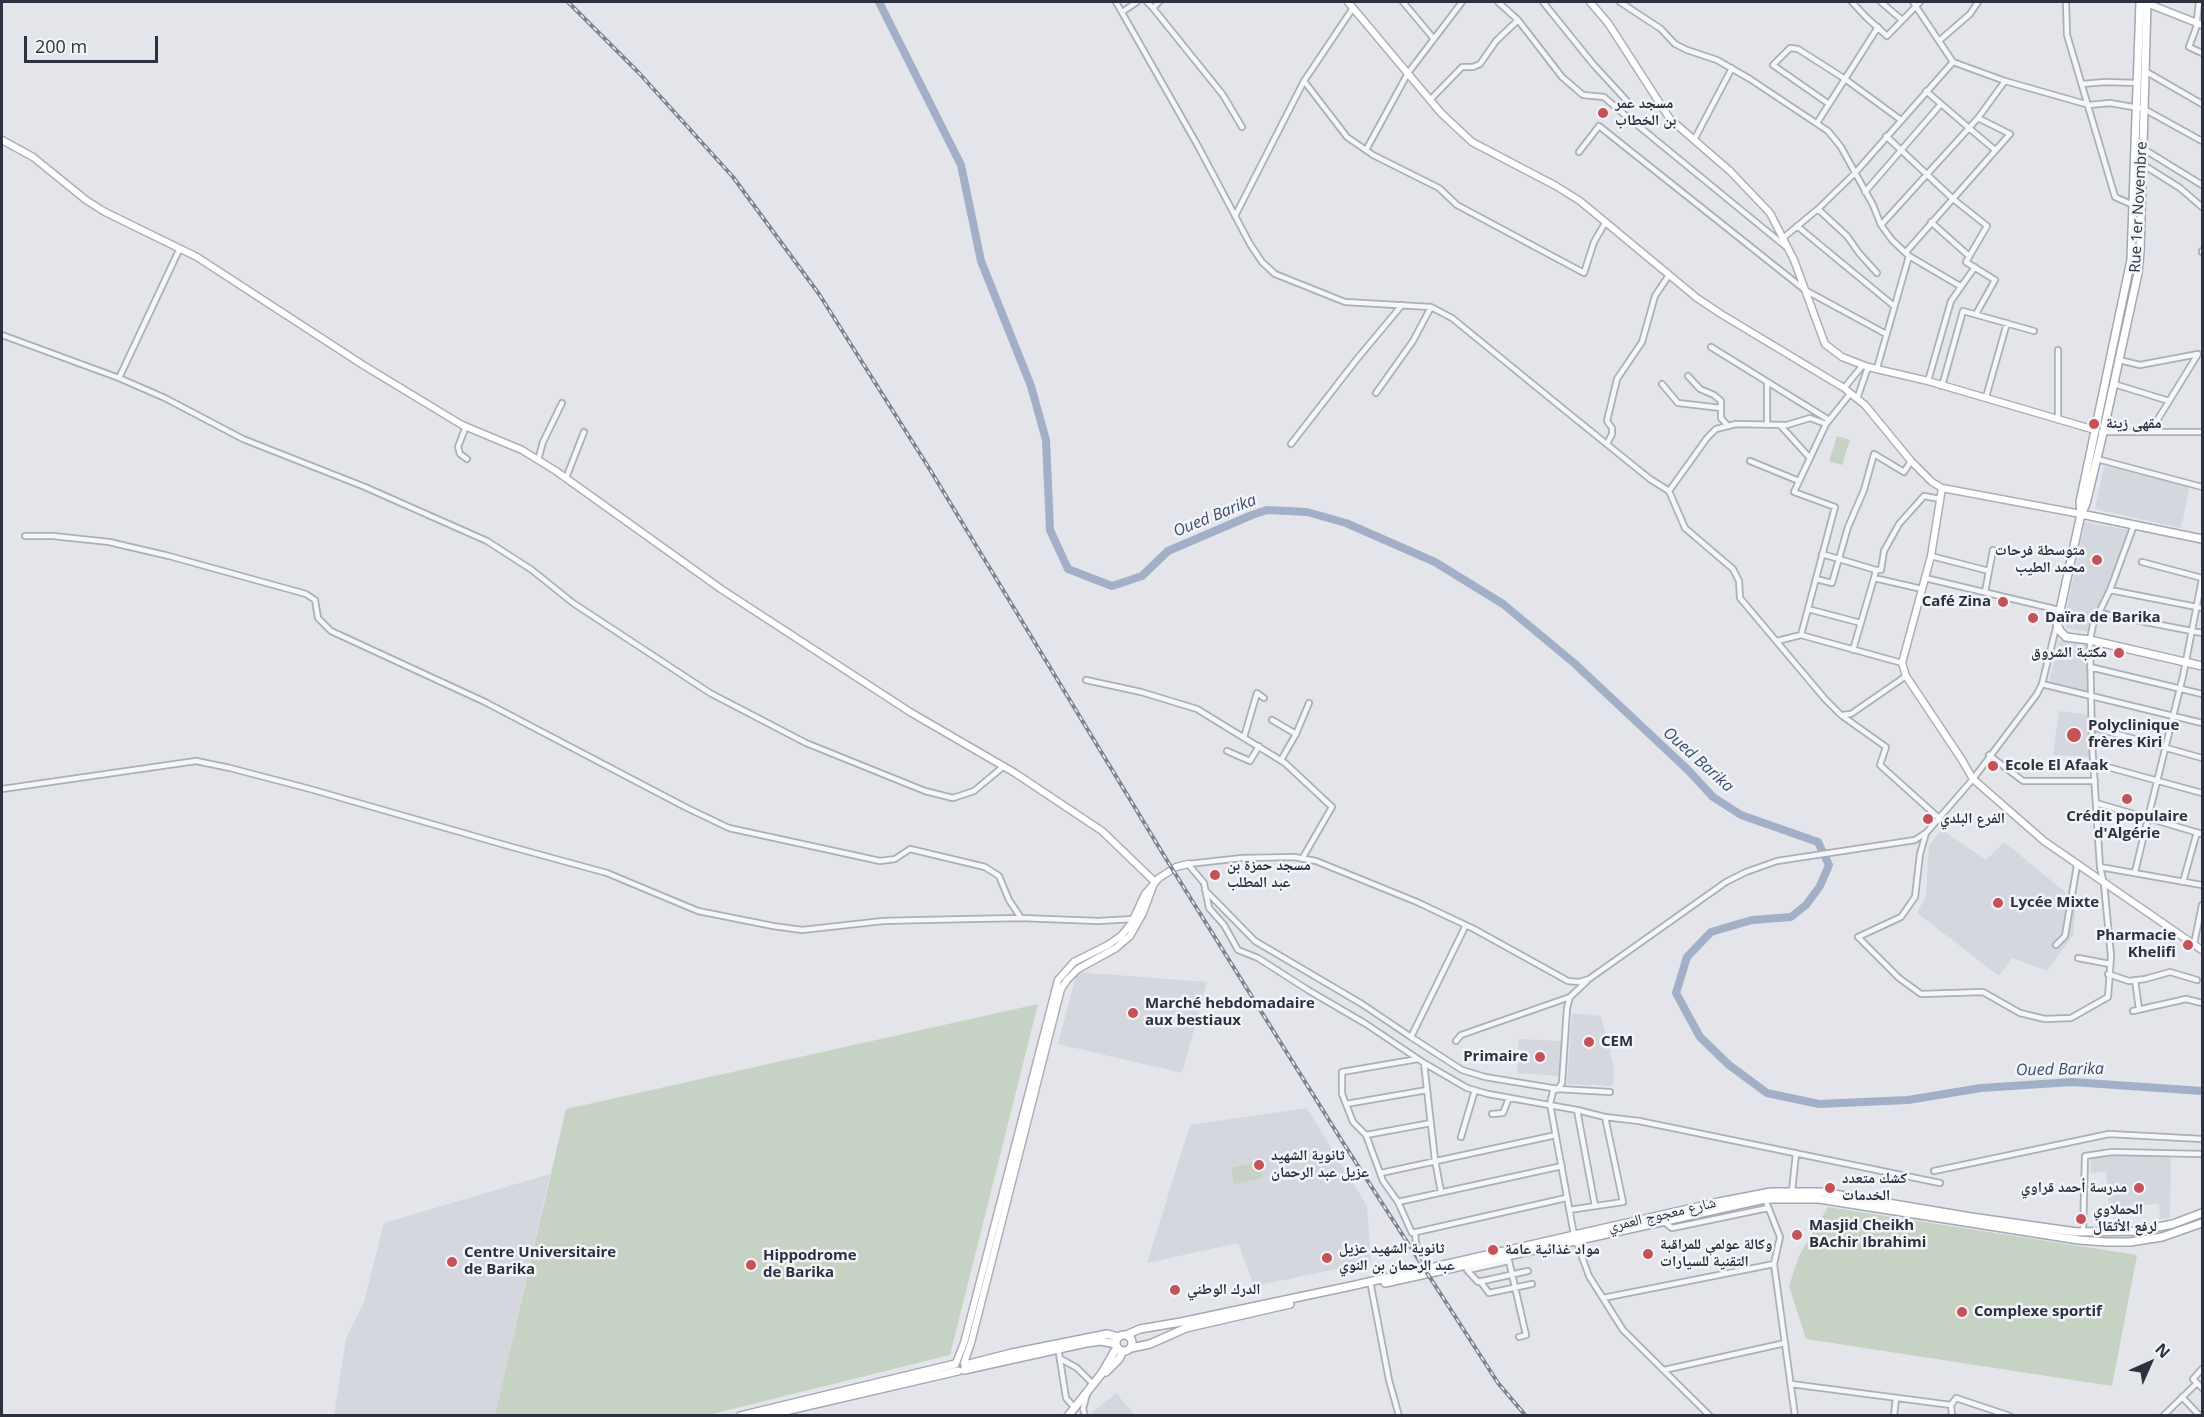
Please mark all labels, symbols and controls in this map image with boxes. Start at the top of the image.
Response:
scale bar [27,24,160,62]
text: 200 m [35,34,87,58]
place label: مسجد عمر بن الخطاب [1615,95,1676,130]
marker: مسجد عمر بن الخطاب [1596,106,1610,120]
street label: Rue 1er Novembre [2127,141,2151,273]
place label: مقهى زينة [2106,415,2162,433]
marker: مقهى زينة [2087,417,2101,431]
water label: Oued Barika [1171,491,1259,541]
place label: متوسطة فرحات محمد الطيب [1995,542,2085,577]
marker: متوسطة فرحات محمد الطيب [2090,553,2104,567]
place label: Café Zina [1922,593,1991,611]
marker: Café Zina [1996,595,2010,609]
place label: Daïra de Barika [2045,609,2161,627]
marker: Daïra de Barika [2026,611,2040,625]
place label: مكتبة الشروق [2031,644,2107,662]
marker: مكتبة الشروق [2112,646,2126,660]
place label: Polyclinique frères Kiri [2088,717,2179,752]
water label: Oued Barika [1659,723,1737,797]
marker: Polyclinique frères Kiri [2065,726,2083,744]
place label: Ecole El Afaak [2005,757,2108,775]
marker: Ecole El Afaak [1986,759,2000,773]
marker: Crédit populaire d'Algérie [2120,792,2134,806]
place label: Crédit populaire d'Algérie [2066,808,2188,843]
place label: الفرع البلدي [1940,810,2005,828]
marker: الفرع البلدي [1921,812,1935,826]
place label: مسجد حمزة بن عبد المطلب [1227,857,1311,892]
marker: مسجد حمزة بن عبد المطلب [1208,868,1222,882]
place label: Lycée Mixte [2010,894,2099,912]
marker: Lycée Mixte [1991,896,2005,910]
place label: Pharmacie Khelifi [2096,927,2176,962]
marker: Pharmacie Khelifi [2181,938,2195,952]
place label: Marché hebdomadaire aux bestiaux [1145,995,1315,1030]
marker: Marché hebdomadaire aux bestiaux [1126,1006,1140,1020]
place label: CEM [1601,1033,1633,1051]
marker: CEM [1582,1035,1596,1049]
place label: Primaire [1463,1048,1528,1066]
marker: Primaire [1533,1050,1547,1064]
water label: Oued Barika [2016,1060,2104,1080]
place label: ثانوية الشهيد عزيل عبد الرحمان [1271,1147,1369,1182]
marker: ثانوية الشهيد عزيل عبد الرحمان [1252,1158,1266,1172]
place label: كشك متعدد الخدمات [1842,1170,1907,1205]
place label: مدرسة أحمد قراوي [2021,1179,2127,1197]
marker: كشك متعدد الخدمات [1823,1181,1837,1195]
marker: مدرسة أحمد قراوي [2132,1181,2146,1195]
street label: شارع معجوج العمري [1606,1194,1718,1236]
place label: الحملاوي لرفع الأثقال [2093,1201,2157,1236]
marker: الحملاوي لرفع الأثقال [2074,1212,2088,1226]
place label: Masjid Cheikh BAchir Ibrahimi [1809,1217,1926,1252]
marker: Masjid Cheikh BAchir Ibrahimi [1790,1228,1804,1242]
place label: وكالة عولمي للمراقبة التقنية للسيارات [1660,1236,1772,1271]
place label: ثانوية الشهيد عزيل عبد الرحمان بن النوي [1339,1240,1455,1275]
place label: مواد غذائية عامة [1505,1241,1600,1259]
marker: مواد غذائية عامة [1486,1243,1500,1257]
place label: Centre Universitaire de Barika [464,1244,616,1279]
place label: Hippodrome de Barika [763,1247,857,1282]
marker: وكالة عولمي للمراقبة التقنية للسيارات [1641,1247,1655,1261]
marker: ثانوية الشهيد عزيل عبد الرحمان بن النوي [1320,1251,1334,1265]
marker: Centre Universitaire de Barika [445,1255,459,1269]
marker: Hippodrome de Barika [744,1258,758,1272]
place label: الدرك الوطني [1187,1281,1261,1299]
marker: الدرك الوطني [1168,1283,1182,1297]
place label: Complexe sportif [1974,1303,2102,1321]
marker: Complexe sportif [1955,1305,1969,1319]
north arrow [2120,1333,2180,1393]
text: N [2150,1338,2175,1363]

